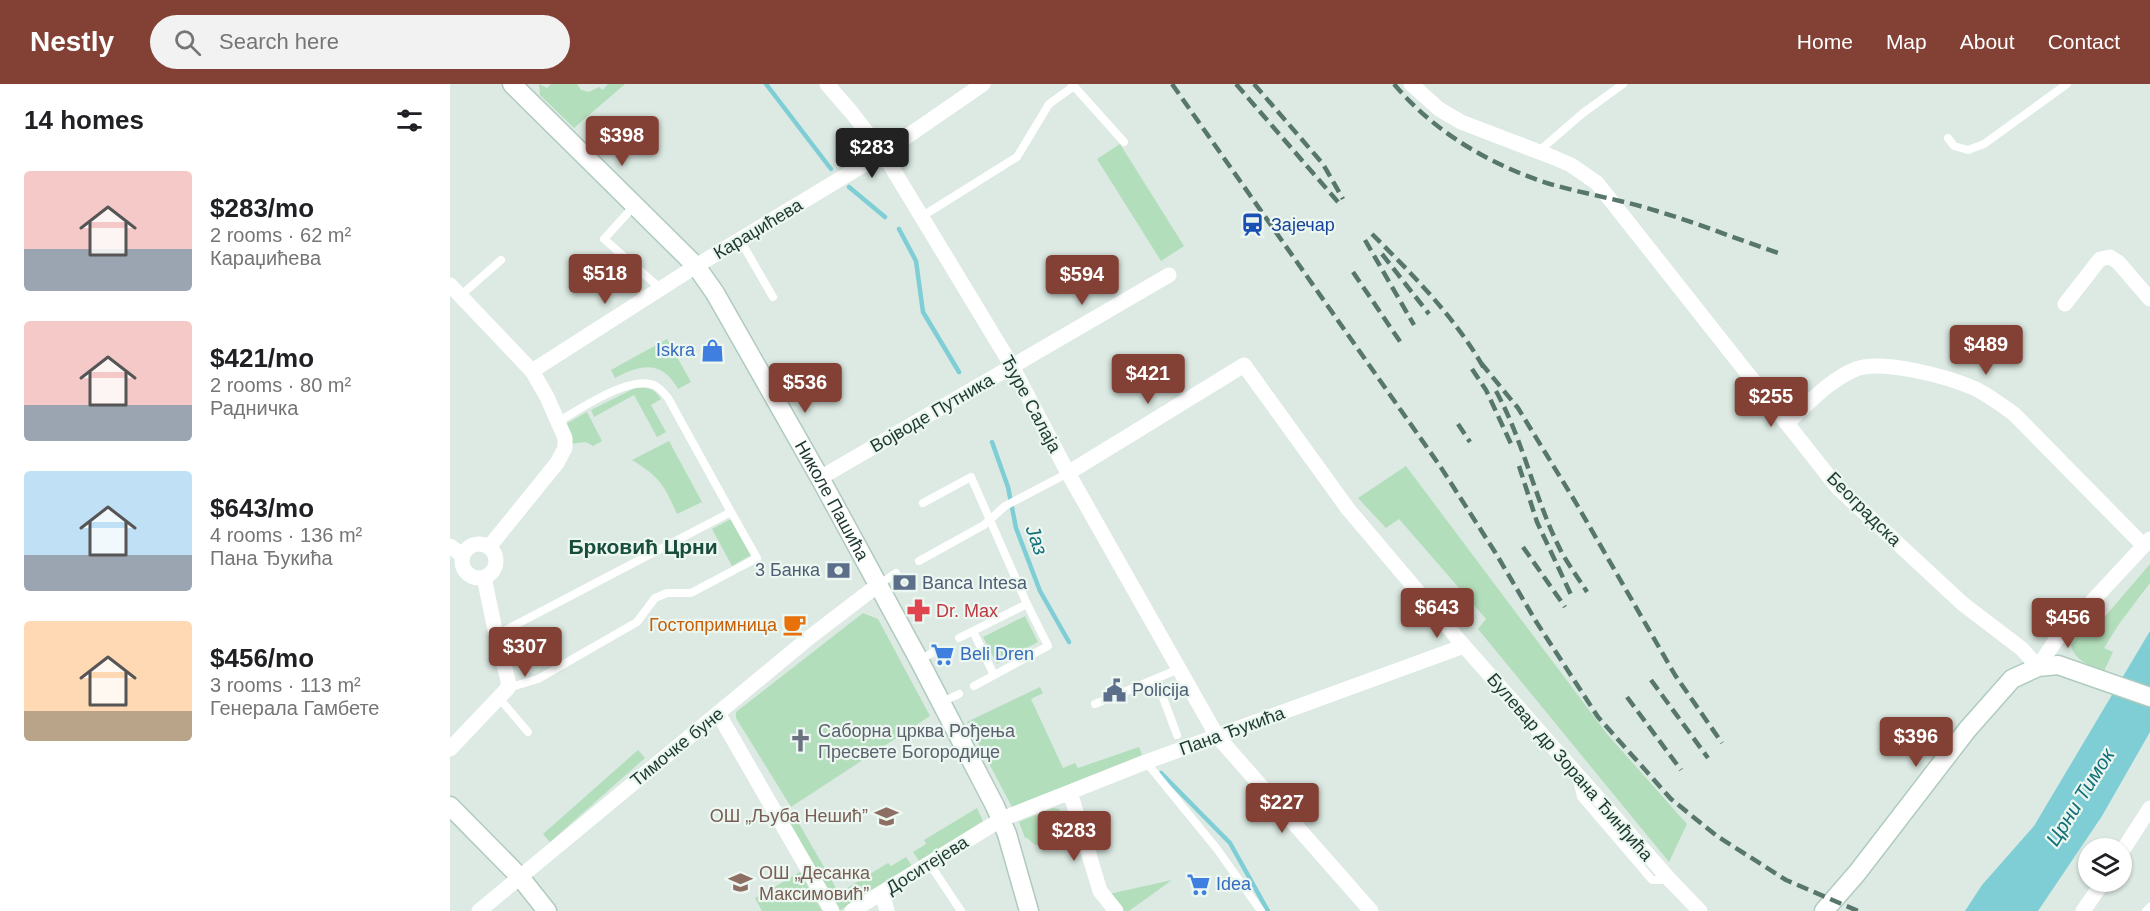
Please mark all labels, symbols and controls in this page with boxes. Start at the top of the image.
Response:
search box [150,15,570,69]
text: Nestly [30,26,114,57]
icon: search [171,26,204,59]
text: Search here [219,29,339,54]
text: Home [1797,30,1853,53]
text: Map [1886,30,1927,53]
text: About [1960,30,2015,53]
text: Contact [2048,30,2120,53]
icon: filters [393,104,426,137]
text: 14 homes [24,105,144,135]
pin: $398 [586,116,658,167]
text: $398 [600,124,644,146]
pin: $283 [836,128,908,179]
text: $283 [850,136,894,158]
text: $283/mo [210,193,314,223]
street label: Караџићева [710,194,807,263]
icon: home [72,195,144,267]
station icon: Зајечар [1240,212,1266,238]
place label: Зајечар [1271,215,1335,235]
text: 2 rooms · 62 m² [210,224,351,246]
text: Караџићева [210,247,321,269]
pin: $518 [569,254,641,305]
pin: $594 [1046,255,1118,306]
text: $518 [583,262,627,284]
text: $594 [1060,263,1104,285]
pin: $489 [1950,325,2022,376]
text: $489 [1964,333,2008,355]
shop icon: Iskra [700,337,726,363]
place label: Iskra [656,340,696,360]
text: $421/mo [210,343,314,373]
icon: home [72,345,144,417]
street label: Ђуре Салаја [997,352,1065,457]
pin: $421 [1112,354,1184,405]
text: $421 [1126,362,1170,384]
pin: $536 [769,363,841,414]
street label: Војводе Путника [867,369,998,456]
text: $536 [783,371,827,393]
text: 2 rooms · 80 m² [210,374,351,396]
pin: $255 [1735,377,1807,428]
text: $255 [1749,385,1793,407]
text: Радничка [210,397,298,419]
street label: Николе Пашића [791,437,873,565]
street label: Београдска [1823,468,1906,551]
text: $643/mo [210,493,314,523]
icon: home [72,495,144,567]
water label: Јаз [1021,521,1052,558]
text: 4 rooms · 136 m² [210,524,362,546]
district label: Брковић Црни [568,535,718,558]
text: Пана Ђукића [210,547,333,569]
bank icon: 3 Банка [825,557,851,583]
place label: 3 Банка [755,560,821,580]
bank icon: Banca Intesa [891,570,917,596]
place label: Banca Intesa [922,573,1028,593]
pin: $643 [1401,588,1473,639]
text: $643 [1415,596,1459,618]
pharmacy icon: Dr. Max [905,598,931,624]
pin: $456 [2032,598,2104,649]
place label: Dr. Max [936,601,998,621]
text: $456 [2046,606,2090,628]
cafe icon: Гостопримница [782,612,808,638]
place label: Гостопримница [649,615,778,635]
pin: $307 [489,627,561,678]
text: $307 [503,635,547,657]
supermarket icon: Beli Dren [929,641,955,667]
text: $456/mo [210,643,314,673]
place label: Beli Dren [960,644,1034,664]
icon: home [72,645,144,717]
street label: Булевар др Зорана Ђинђића [1483,669,1658,866]
text: 3 rooms · 113 m² [210,674,361,696]
public building icon: Policija [1101,677,1127,703]
place label: Policija [1132,680,1190,700]
text: Генерала Гамбете [210,697,379,719]
street label: Пана Ђукића [1177,702,1288,759]
street label: Тимочке буне [627,703,727,791]
pin: $396 [1880,717,1952,768]
place label: Саборна црква Рођења Пресвете Богородице [818,721,1016,762]
text: $396 [1894,725,1938,747]
church icon: Саборна црква Рођења Пресвете Богородице [787,728,813,754]
water label: Црни Тимок [2041,743,2119,850]
pin: $227 [1246,783,1318,834]
text: $227 [1260,791,1304,813]
school or university icon: ОШ „Љуба Нешић” [873,803,899,829]
place label: ОШ „Љуба Нешић” [710,806,868,826]
pin: $283 [1038,811,1110,862]
text: $283 [1052,819,1096,841]
street label: Доситејева [882,831,973,898]
map controls [2078,838,2132,892]
button: layers [2078,838,2132,892]
place label: ОШ „Десанка Максимовић” [759,863,871,904]
school or university icon: ОШ „Десанка Максимовић” [728,870,754,896]
supermarket icon: Idea [1185,871,1211,897]
place label: Idea [1216,874,1252,894]

